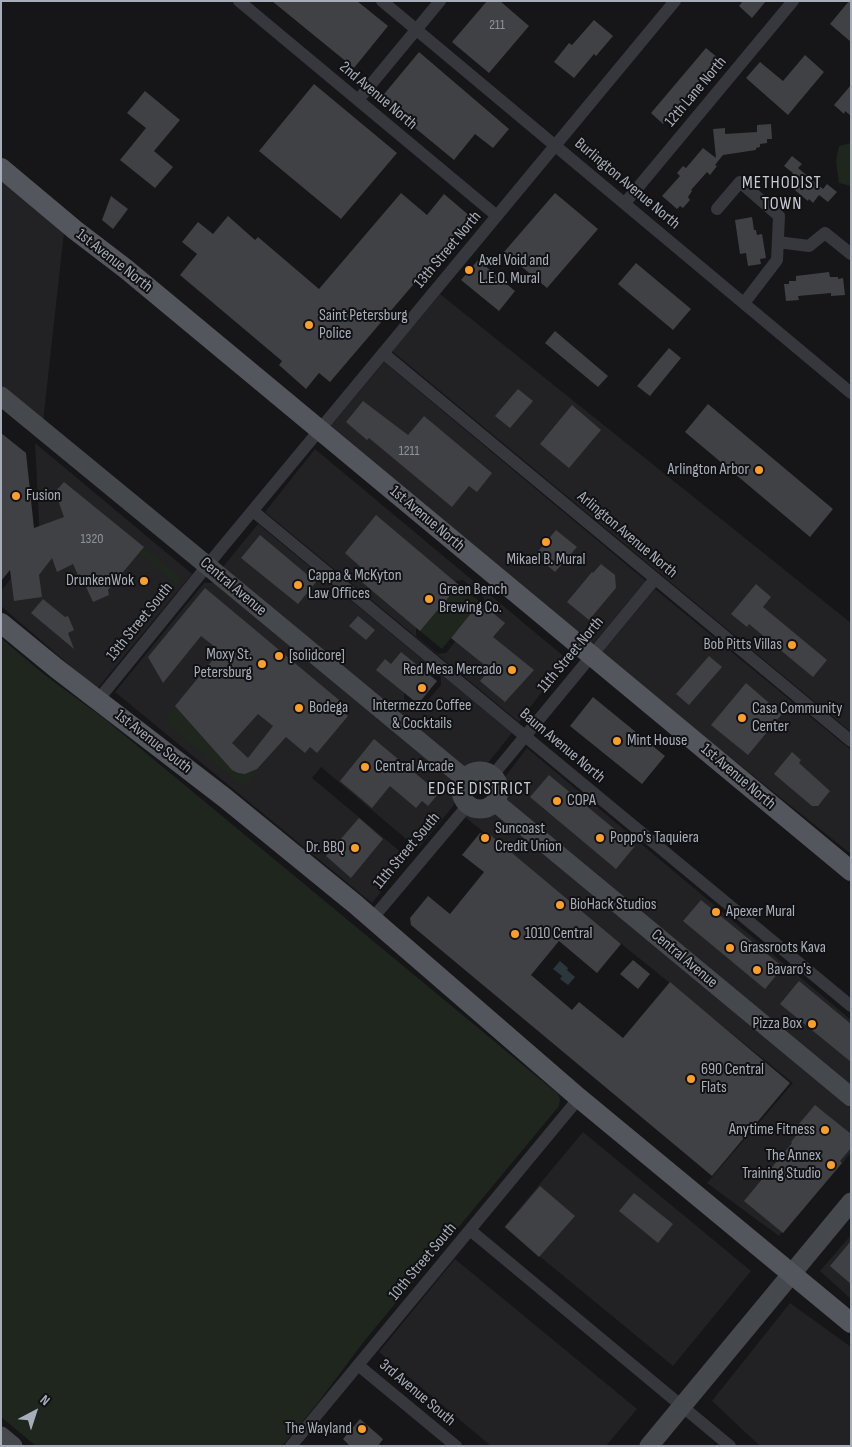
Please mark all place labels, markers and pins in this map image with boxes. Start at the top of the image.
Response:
place label: Axel Void and L.E.O. Mural [479,251,549,289]
marker: Axel Void and L.E.O. Mural [463,264,475,276]
place label: Saint Petersburg Police [319,306,408,344]
marker: Saint Petersburg Police [303,319,315,331]
place label: Arlington Arbor [667,460,749,480]
marker: Arlington Arbor [753,464,765,476]
place label: Fusion [26,486,61,506]
marker: Fusion [10,490,22,502]
marker: Mikael B. Mural [540,536,552,548]
place label: Mikael B. Mural [507,550,585,570]
place label: Cappa & McKyton Law Offices [308,566,401,604]
place label: DrunkenWok [66,571,134,591]
marker: DrunkenWok [138,575,150,587]
marker: Cappa & McKyton Law Offices [292,579,304,591]
place label: Green Bench Brewing Co. [439,580,507,618]
marker: Green Bench Brewing Co. [423,593,435,605]
place label: Bob Pitts Villas [703,635,782,655]
marker: Bob Pitts Villas [786,639,798,651]
place label: Moxy St. Petersburg [194,645,252,683]
place label: [solidcore] [289,646,345,666]
marker: [solidcore] [273,650,285,662]
marker: Moxy St. Petersburg [256,658,268,670]
place label: Red Mesa Mercado [403,660,502,680]
marker: Red Mesa Mercado [506,664,518,676]
marker: Intermezzo Coffee & Cocktails [416,682,428,694]
place label: Intermezzo Coffee & Cocktails [372,696,472,734]
place label: Bodega [309,698,348,718]
place label: Casa Community Center [752,699,842,737]
marker: Bodega [293,702,305,714]
marker: Casa Community Center [736,712,748,724]
place label: Mint House [627,731,687,751]
marker: Mint House [611,735,623,747]
place label: Central Arcade [375,757,454,777]
marker: Central Arcade [359,761,371,773]
place label: COPA [567,791,596,811]
marker: COPA [551,795,563,807]
place label: Suncoast Credit Union [495,819,562,857]
place label: Poppo's Taquiera [610,828,699,848]
marker: Suncoast Credit Union [479,832,491,844]
marker: Poppo's Taquiera [594,832,606,844]
place label: Dr. BBQ [306,838,345,858]
marker: Dr. BBQ [349,842,361,854]
place label: BioHack Studios [570,895,657,915]
marker: BioHack Studios [554,899,566,911]
place label: Apexer Mural [726,902,795,922]
marker: Apexer Mural [710,906,722,918]
place label: 1010 Central [525,924,592,944]
marker: 1010 Central [509,928,521,940]
place label: Grassroots Kava [740,938,826,958]
marker: Grassroots Kava [724,942,736,954]
place label: Bavaro's [767,960,812,980]
marker: Bavaro's [751,964,763,976]
place label: Pizza Box [752,1014,802,1034]
marker: Pizza Box [806,1018,818,1030]
place label: 690 Central Flats [701,1060,764,1098]
marker: 690 Central Flats [685,1073,697,1085]
place label: Anytime Fitness [729,1120,815,1140]
marker: Anytime Fitness [819,1124,831,1136]
place label: The Annex Training Studio [742,1146,821,1184]
marker: The Annex Training Studio [825,1159,837,1171]
place label: The Wayland [285,1419,352,1439]
marker: The Wayland [356,1423,368,1435]

